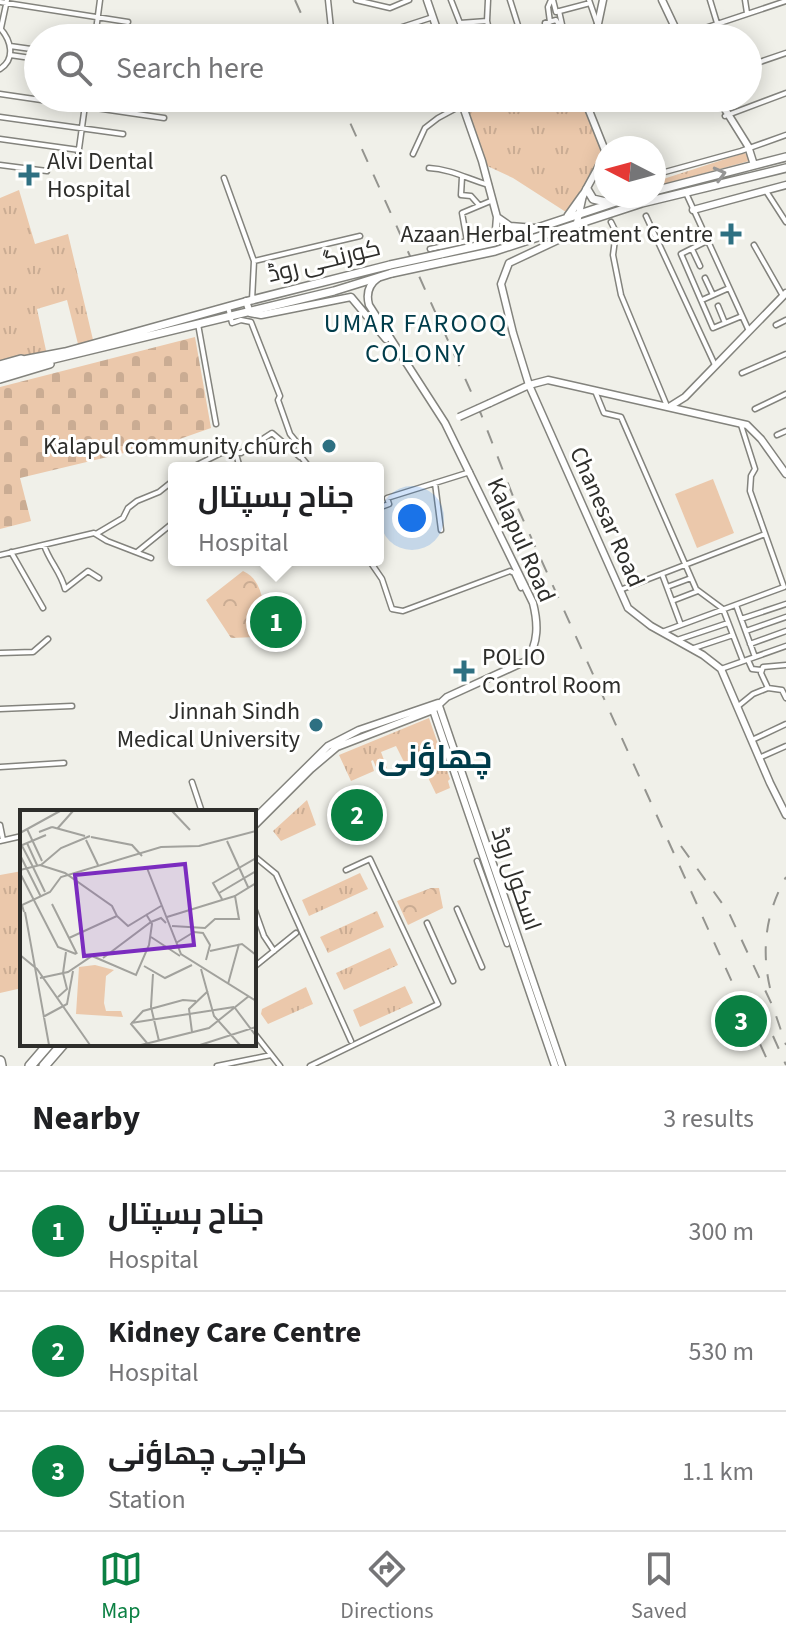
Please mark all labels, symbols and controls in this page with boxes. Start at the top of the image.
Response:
search box [24,24,762,112]
icon: search [52,46,96,90]
text: Search here [116,47,264,90]
north arrow [594,136,666,208]
place label: Alvi Dental Hospital [47,144,154,207]
marker: Alvi Dental Hospital [18,164,40,186]
one-way arrow [713,166,726,183]
place label: Azaan Herbal Treatment Centre [400,217,713,252]
marker: Azaan Herbal Treatment Centre [720,223,742,245]
street label: کورنگی روڈ [264,230,384,292]
district label: UMAR FAROOQ COLONY [324,305,508,372]
place label: Kalapul community church [43,429,313,464]
marker: Kalapul community church [320,437,338,455]
street label: Chanesar Road [560,441,654,593]
popup [168,462,384,566]
street label: Kalapul Road [478,472,564,608]
text: جناح ہسپتال [198,476,354,519]
your location [392,498,432,538]
text: Hospital [198,524,289,561]
pin: 1 [250,592,302,652]
place label: POLIO Control Room [482,640,621,703]
marker: POLIO Control Room [453,660,475,682]
place label: Jinnah Sindh Medical University [117,694,300,757]
marker: Jinnah Sindh Medical University [307,716,325,734]
district label: چھاؤنی [378,735,492,781]
pin: 2 [331,785,383,845]
inset map [20,810,256,1046]
street label: اسکول روڈ [482,822,550,936]
pin: 3 [715,991,767,1051]
text: Nearby [32,1094,140,1143]
text: 3 results [663,1100,754,1137]
text: جناح ہسپتال [108,1193,264,1236]
text: 1 [51,1213,65,1250]
text: 300 m [688,1213,754,1250]
text: Hospital [108,1241,199,1278]
text: Kidney Care Centre [108,1311,361,1354]
text: 2 [51,1333,65,1370]
text: 530 m [688,1333,754,1370]
text: Hospital [108,1354,199,1391]
text: کراچی چھاؤنی [108,1433,307,1476]
text: 3 [51,1453,65,1490]
text: 1.1 km [682,1453,754,1490]
text: Station [108,1481,186,1518]
tab: Map [99,1547,143,1627]
tab: Directions [340,1547,433,1627]
tab: Saved [631,1547,687,1627]

